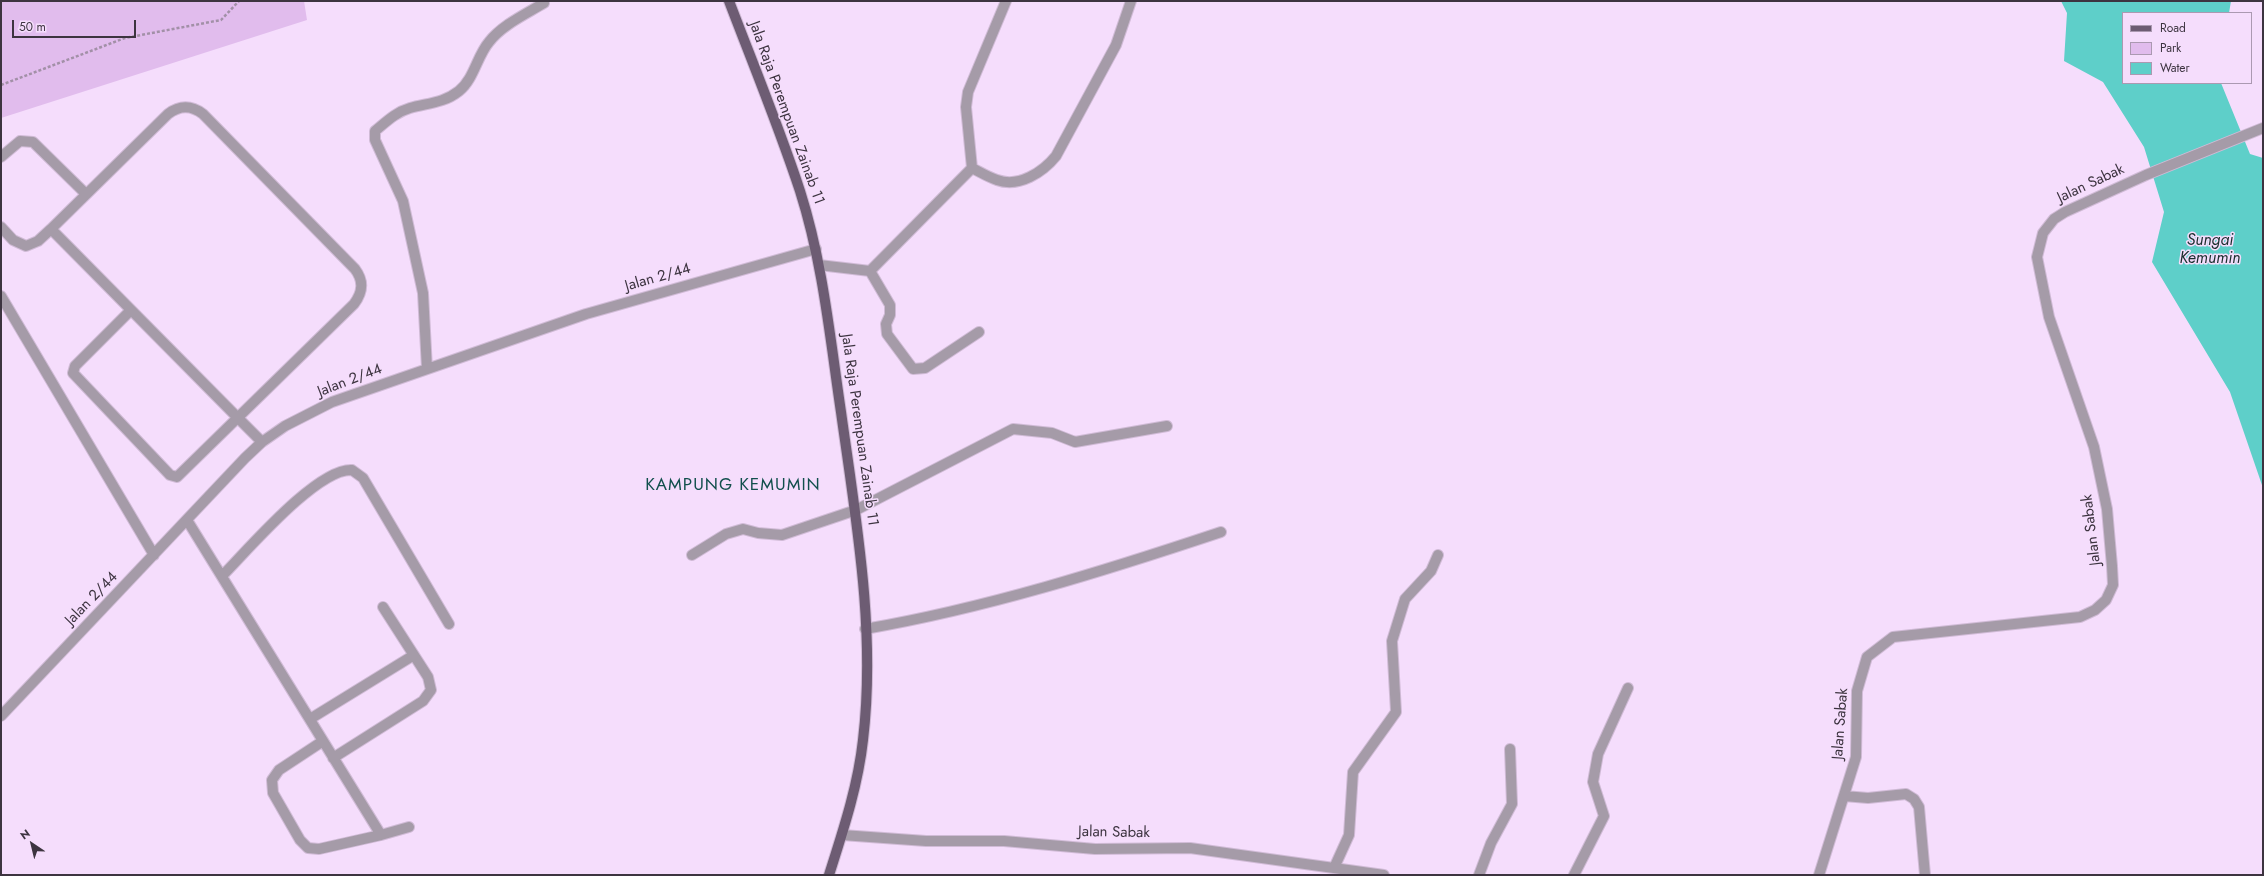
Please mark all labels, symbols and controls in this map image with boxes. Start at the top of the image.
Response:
scale bar [14,12,138,38]
legend [2122,12,2252,84]
text: 50 m [19,18,46,36]
street label: Jala Raja Perempuan Zainab 11 [744,19,828,207]
text: Road [2160,19,2186,37]
text: Park [2160,39,2181,57]
text: Water [2160,59,2190,77]
street label: Jalan Sabak [2055,161,2127,207]
water label: Sungai Kemumin [2180,231,2240,269]
street label: Jalan 2/44 [623,260,693,296]
street label: Jala Raja Perempuan Zainab 11 [837,333,881,527]
street label: Jalan 2/44 [315,360,385,402]
district label: KAMPUNG KEMUMIN [645,476,821,496]
street label: Jalan Sabak [2079,493,2105,567]
street label: Jalan 2/44 [62,568,122,630]
street label: Jalan Sabak [1830,688,1852,760]
street label: Jalan Sabak [1078,823,1150,843]
north arrow [12,824,52,864]
text: N [17,825,33,843]

